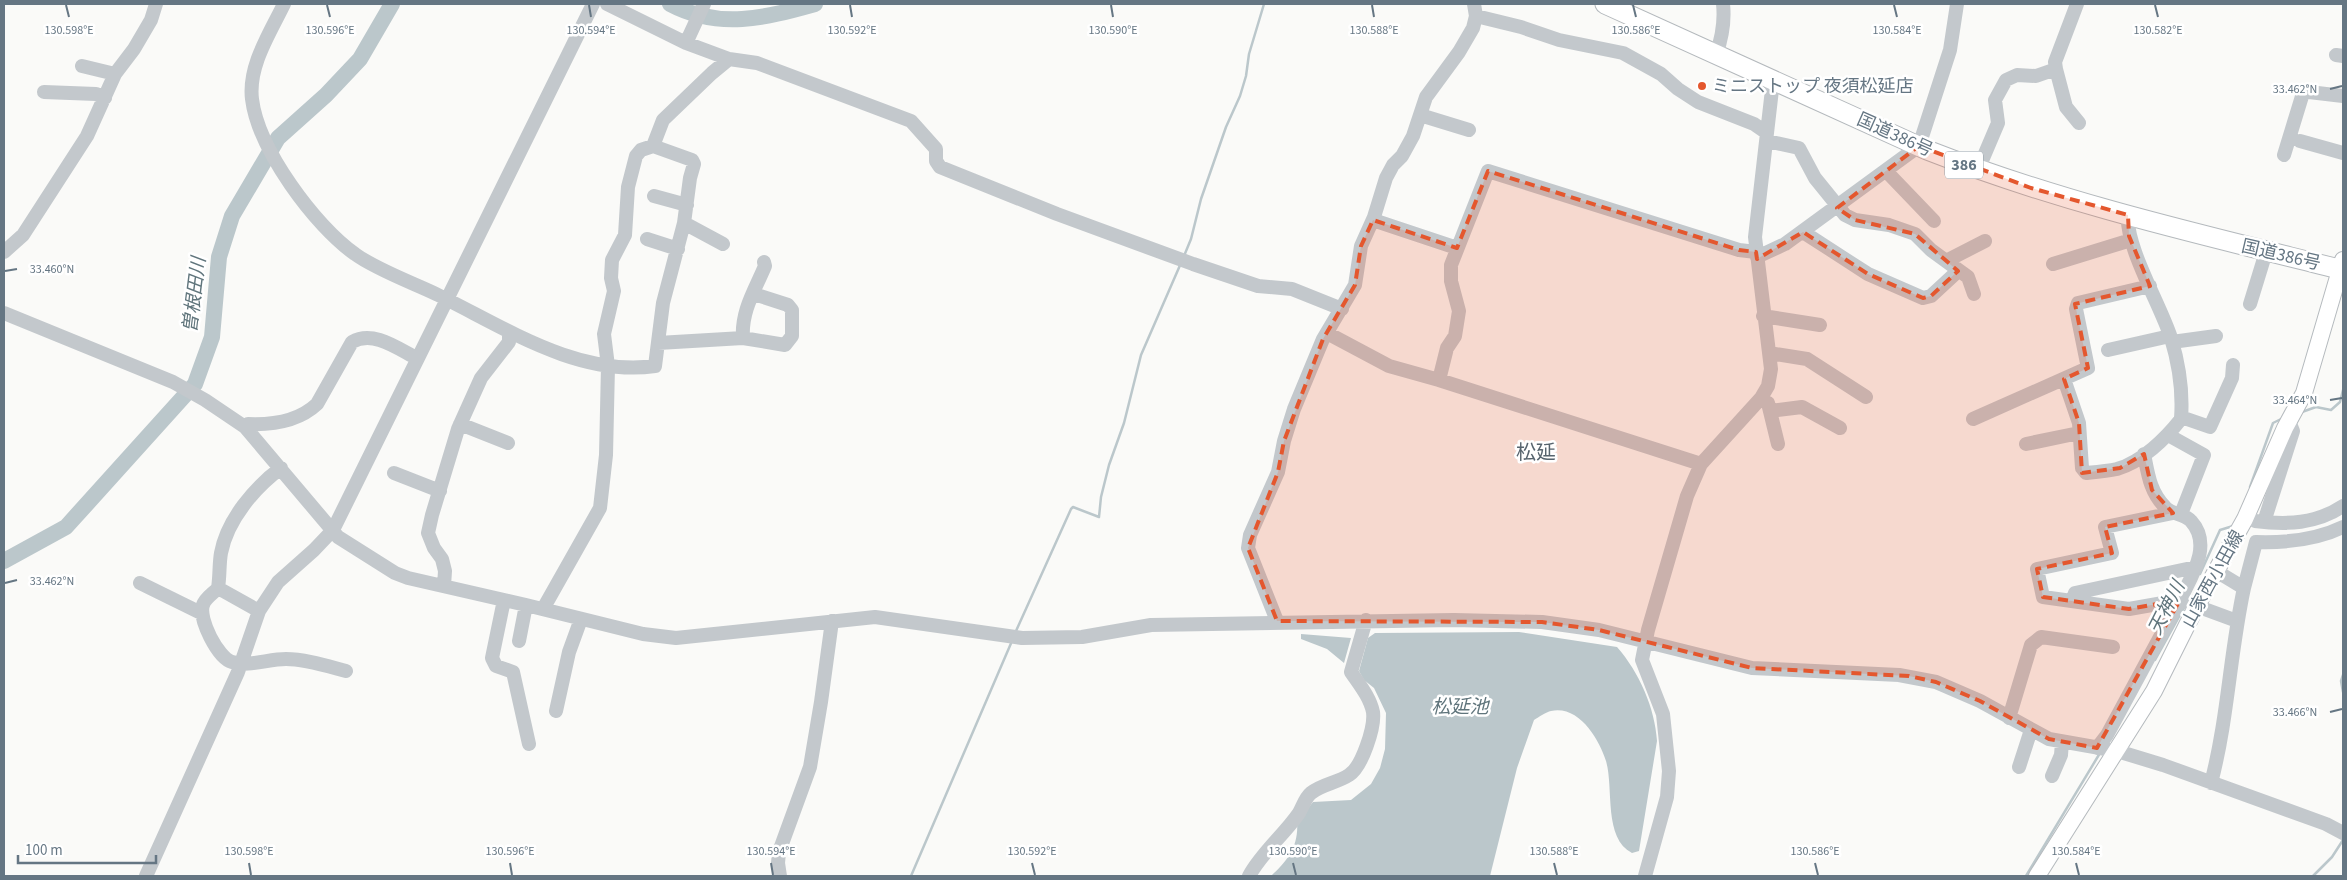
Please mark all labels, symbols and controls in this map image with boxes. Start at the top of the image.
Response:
text: 130.598°E [44,22,94,39]
text: 130.596°E [305,22,355,39]
text: 130.594°E [566,22,616,39]
text: 130.592°E [827,22,877,39]
text: 130.590°E [1088,22,1138,39]
text: 130.588°E [1349,22,1399,39]
text: 130.586°E [1611,22,1661,39]
text: 130.584°E [1872,22,1922,39]
text: 130.582°E [2133,22,2183,39]
place label: ミニストップ 夜須松延店 [1712,74,1914,99]
marker: ミニストップ 夜須松延店 [1696,80,1708,92]
text: 33.462°N [2273,81,2317,98]
street label: 国道386号 [1853,107,1937,163]
road number: 386 [1945,152,1983,178]
street label: 国道386号 [2239,234,2323,276]
water label: 曽根田川 [177,254,213,334]
text: 33.460°N [30,261,74,278]
text: 33.464°N [2273,392,2317,409]
district label: 松延 [1516,439,1556,467]
street label: 山家西小田線 [2176,526,2250,632]
text: 33.462°N [30,573,74,590]
water label: 天神川 [2142,575,2193,640]
water label: 松延池 [1431,694,1490,721]
text: 33.466°N [2273,704,2317,721]
scale bar [18,832,155,864]
text: 100 m [25,840,63,861]
text: 130.598°E [224,843,274,860]
text: 130.596°E [485,843,535,860]
text: 130.594°E [746,843,796,860]
text: 130.592°E [1007,843,1057,860]
text: 130.590°E [1268,843,1318,860]
text: 130.588°E [1529,843,1579,860]
text: 130.586°E [1790,843,1840,860]
text: 130.584°E [2051,843,2101,860]

